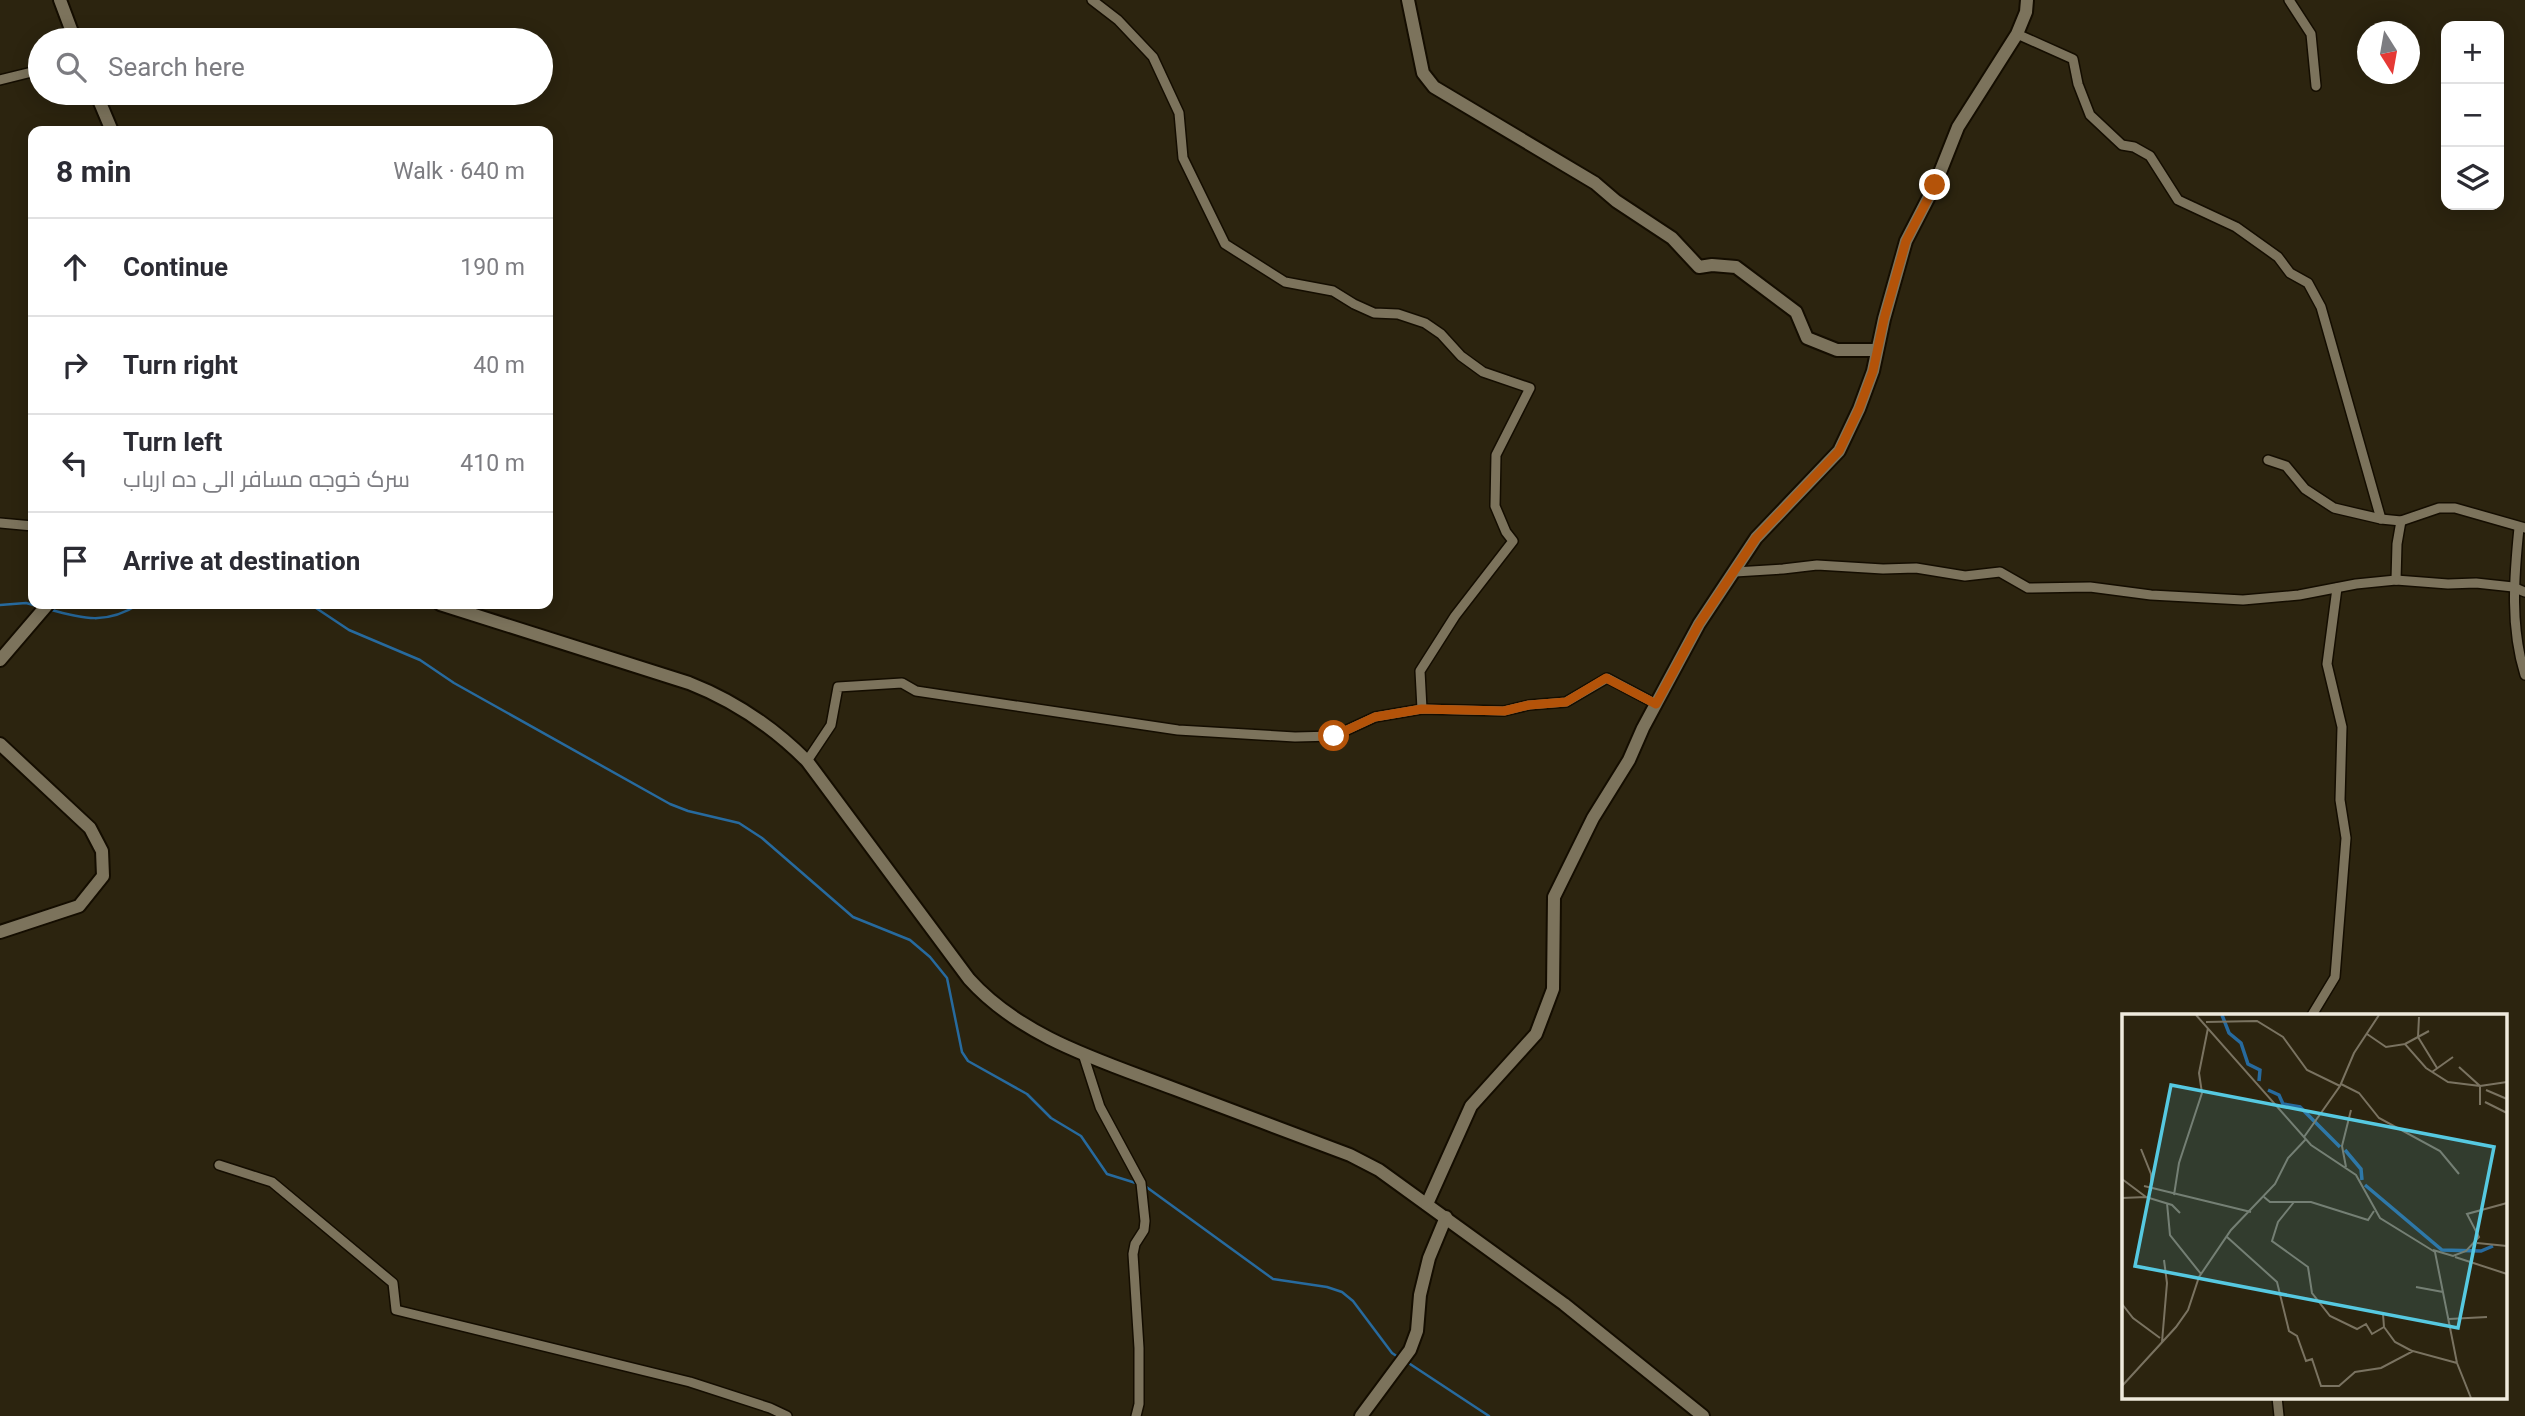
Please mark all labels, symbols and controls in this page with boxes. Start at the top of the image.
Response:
north arrow [2357,21,2420,84]
map controls [2441,21,2504,210]
button: + [2441,21,2504,84]
search box [28,28,553,105]
icon: search [52,48,90,86]
text: Search here [108,52,245,82]
button: − [2441,84,2504,147]
button: layers [2441,147,2504,210]
text: 8 min [56,154,131,189]
text: Walk · 640 m [393,158,525,185]
route end [1919,169,1950,200]
icon: ahead [56,248,94,286]
text: Continue [123,252,228,282]
text: 190 m [460,254,525,281]
icon: right [56,346,94,384]
text: Turn right [123,350,238,380]
text: 40 m [473,352,525,379]
text: Turn left [123,427,222,457]
icon: left [56,444,94,482]
text: 410 m [460,450,525,477]
text: سرک خوجه مسافر الی ده ارباب [123,466,410,493]
icon: arrive [56,542,94,580]
text: Arrive at destination [123,546,360,576]
route start [1318,720,1349,751]
inset map [2122,1014,2508,1398]

